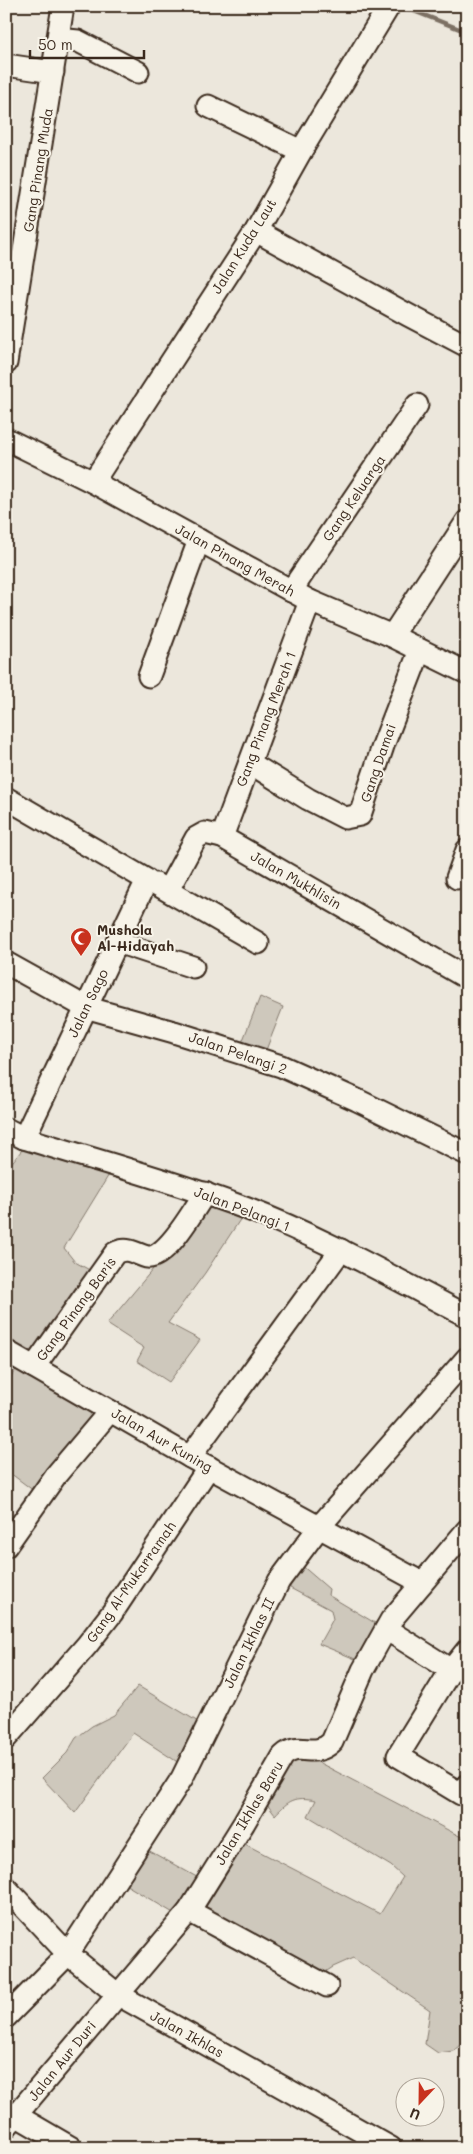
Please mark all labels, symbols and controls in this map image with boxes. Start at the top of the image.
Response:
scale bar [30,28,144,60]
text: 50 m [38,34,73,54]
street label: Gang Pinang Muda [18,106,57,233]
street label: Jalan Kuda Laut [207,194,281,297]
street label: Gang Keluarga [318,451,390,545]
street label: Jalan Pinang Merah [172,519,299,600]
street label: Gang Pinang Merah 1 [231,649,300,789]
street label: Gang Damai [355,721,400,805]
street label: Jalan Mukhlisin [247,846,345,913]
place label: Mushola Al-Hidayah [97,920,174,955]
mosque icon: Mushola Al-Hidayah [69,926,93,957]
street label: Jalan Sago [63,965,112,1040]
street label: Jalan Pelangi 2 [186,1027,290,1078]
street label: Jalan Pelangi 1 [192,1182,293,1236]
street label: Gang Pinang Baris [31,1253,120,1365]
street label: Jalan Aur Kuning [108,1403,216,1476]
street label: Gang Al-Mukarramah [81,1517,180,1646]
street label: Jalan Ikhlas II [219,1595,279,1691]
street label: Jalan Ikhlas Baru [210,1757,287,1868]
street label: Jalan Ikhlas [147,2006,227,2062]
street label: Jalan Aur Duri [23,2016,100,2105]
north arrow [396,2076,446,2126]
text: U [407,2104,423,2125]

